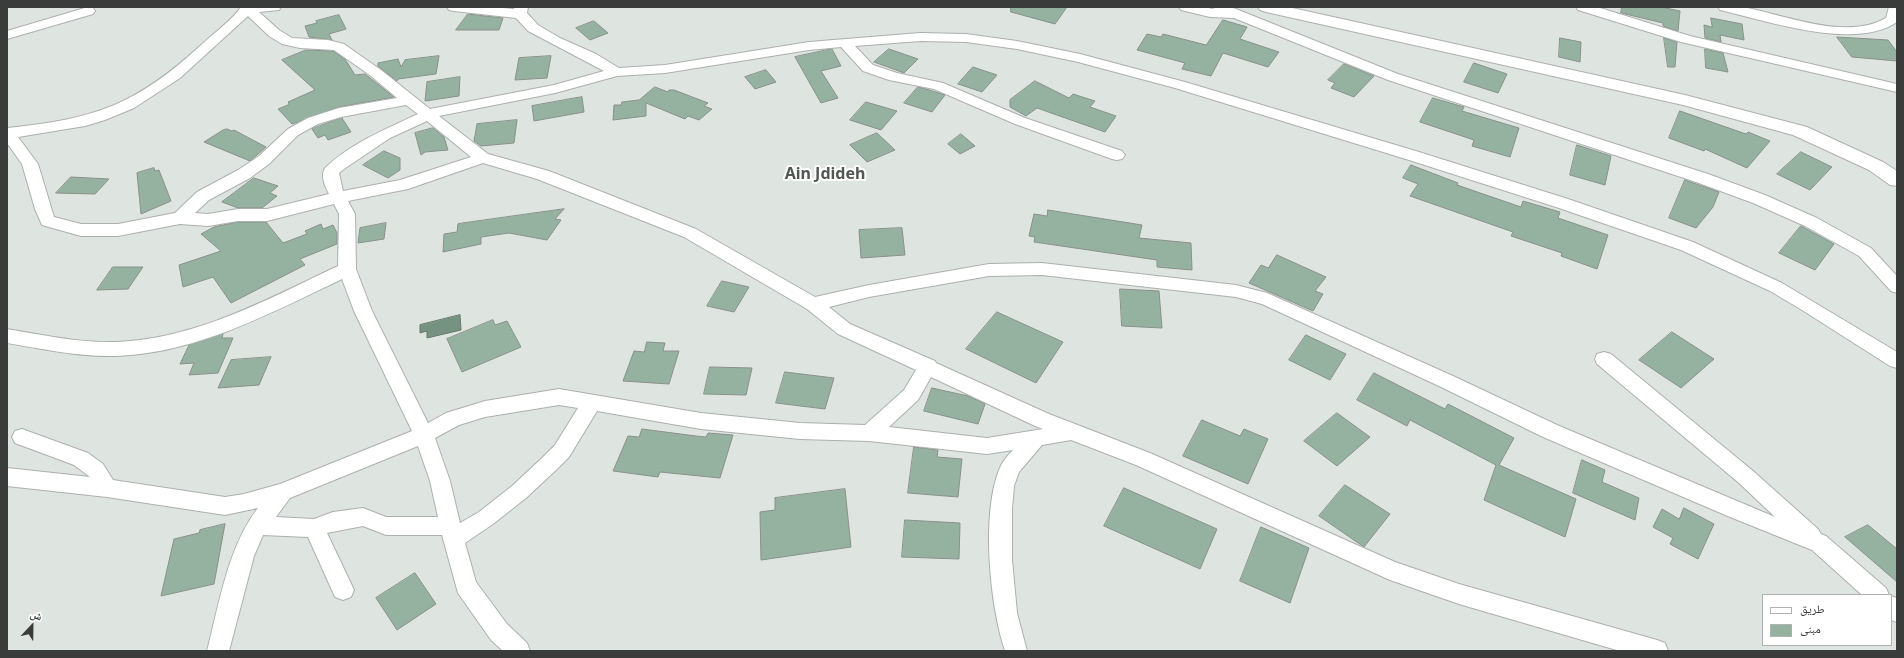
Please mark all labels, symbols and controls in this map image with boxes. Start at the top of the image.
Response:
district label: Ain Jdideh [785,164,865,184]
legend [1762,594,1892,646]
text: طريق [1800,600,1825,617]
text: ش [28,605,45,624]
north arrow [12,606,52,646]
text: مبنى [1800,620,1821,637]

